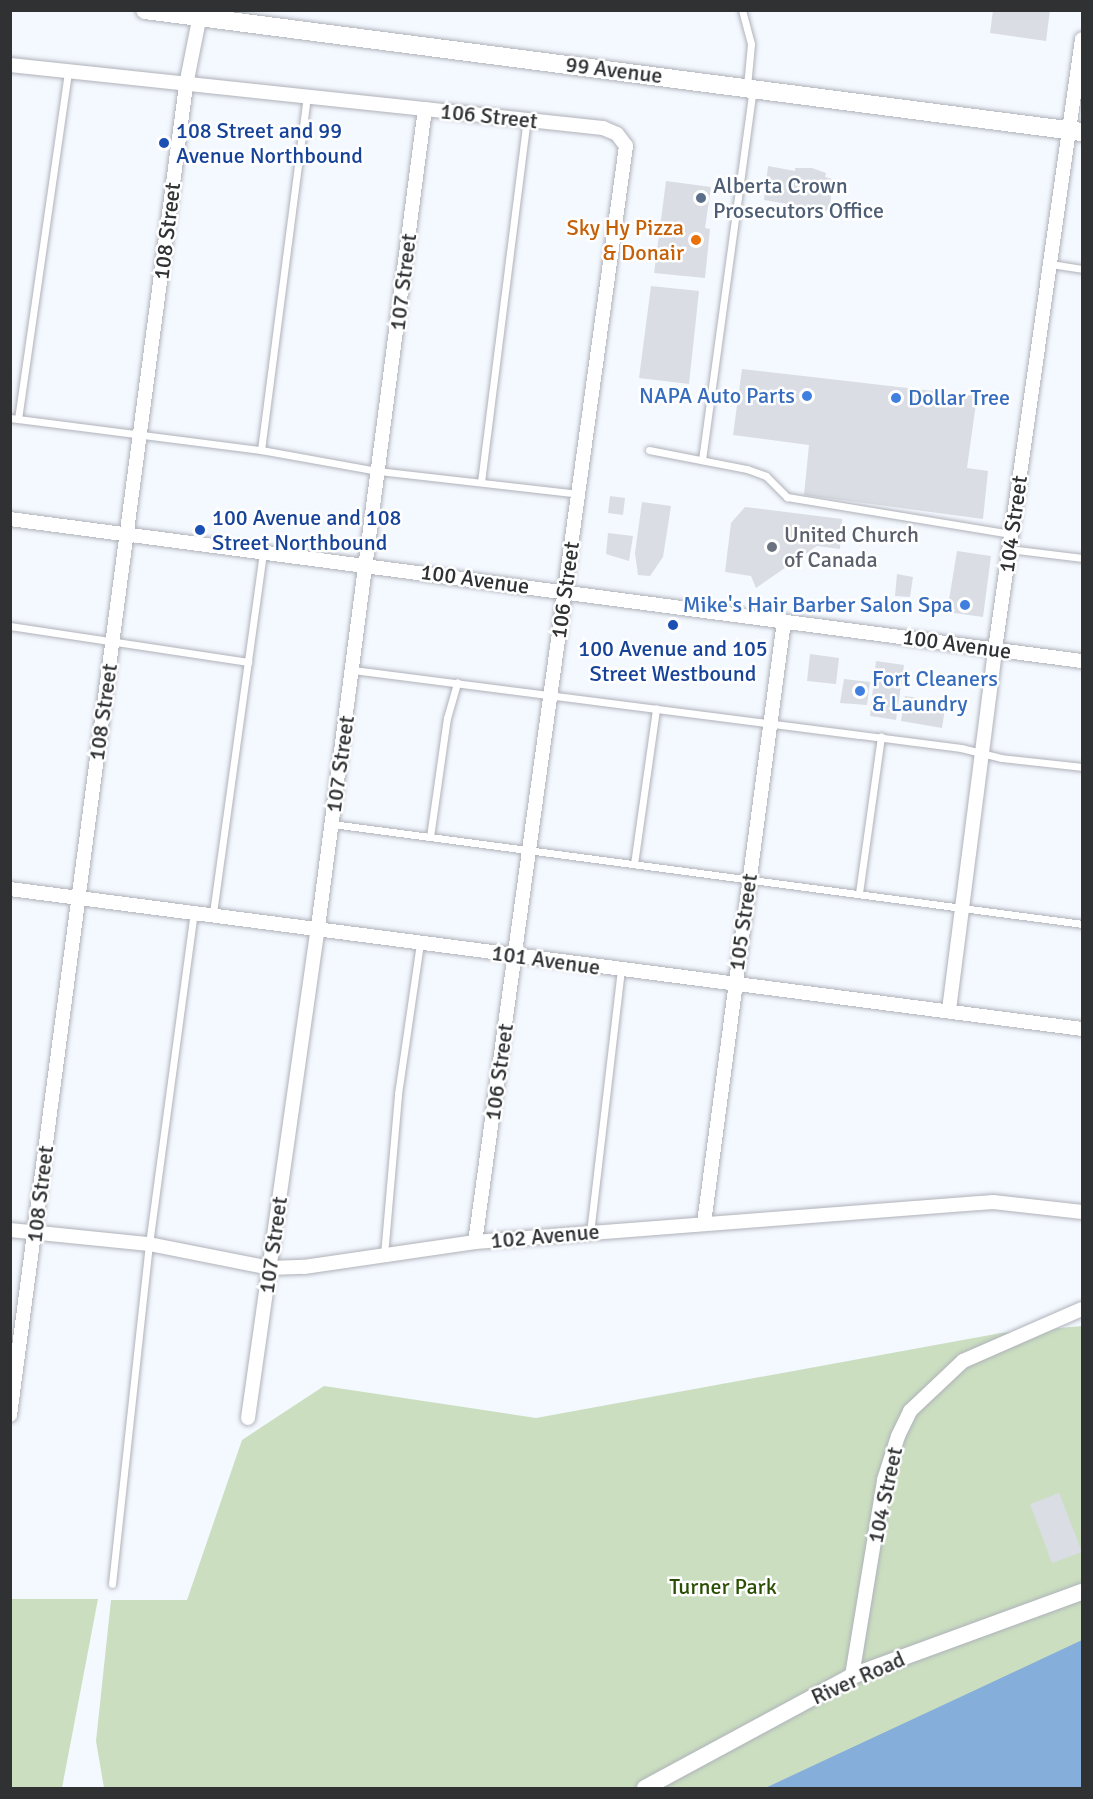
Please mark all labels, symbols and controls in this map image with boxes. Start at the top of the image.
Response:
street label: 99 Avenue [564,51,664,89]
street label: 106 Street [439,98,539,134]
place label: 108 Street and 99 Avenue Northbound [176,117,363,168]
marker: 108 Street and 99 Avenue Northbound [157,136,171,150]
place label: Alberta Crown Prosecutors Office [713,172,884,224]
street label: 108 Street [148,181,186,281]
marker: Alberta Crown Prosecutors Office [694,191,708,205]
place label: Sky Hy Pizza & Donair [566,214,684,266]
street label: 107 Street [384,232,422,332]
marker: Sky Hy Pizza & Donair [689,233,703,247]
place label: NAPA Auto Parts [639,383,795,409]
place label: Dollar Tree [908,385,1010,411]
marker: NAPA Auto Parts [800,389,814,403]
marker: Dollar Tree [889,391,903,405]
street label: 104 Street [993,474,1033,574]
place label: 100 Avenue and 108 Street Northbound [212,504,401,556]
place label: United Church of Canada [784,521,919,572]
marker: 100 Avenue and 108 Street Northbound [193,523,207,537]
street label: 106 Street [545,540,585,640]
marker: United Church of Canada [765,540,779,554]
street label: 100 Avenue [419,558,531,600]
place label: Mike's Hair Barber Salon Spa [683,592,953,618]
marker: Mike's Hair Barber Salon Spa [958,598,972,612]
marker: 100 Avenue and 105 Street Westbound [666,618,680,632]
street label: 100 Avenue [901,623,1013,665]
place label: 100 Avenue and 105 Street Westbound [578,635,768,686]
street label: 108 Street [83,662,123,762]
place label: Fort Cleaners & Laundry [872,665,998,716]
marker: Fort Cleaners & Laundry [853,684,867,698]
street label: 107 Street [320,714,360,814]
street label: 105 Street [723,872,763,972]
street label: 101 Avenue [490,939,602,981]
street label: 106 Street [479,1022,519,1122]
street label: 108 Street [21,1144,59,1244]
street label: 107 Street [253,1195,293,1295]
street label: 102 Avenue [489,1218,601,1254]
street label: 104 Street [862,1444,908,1546]
park label: Turner Park [669,1574,777,1600]
street label: River Road [807,1646,909,1710]

